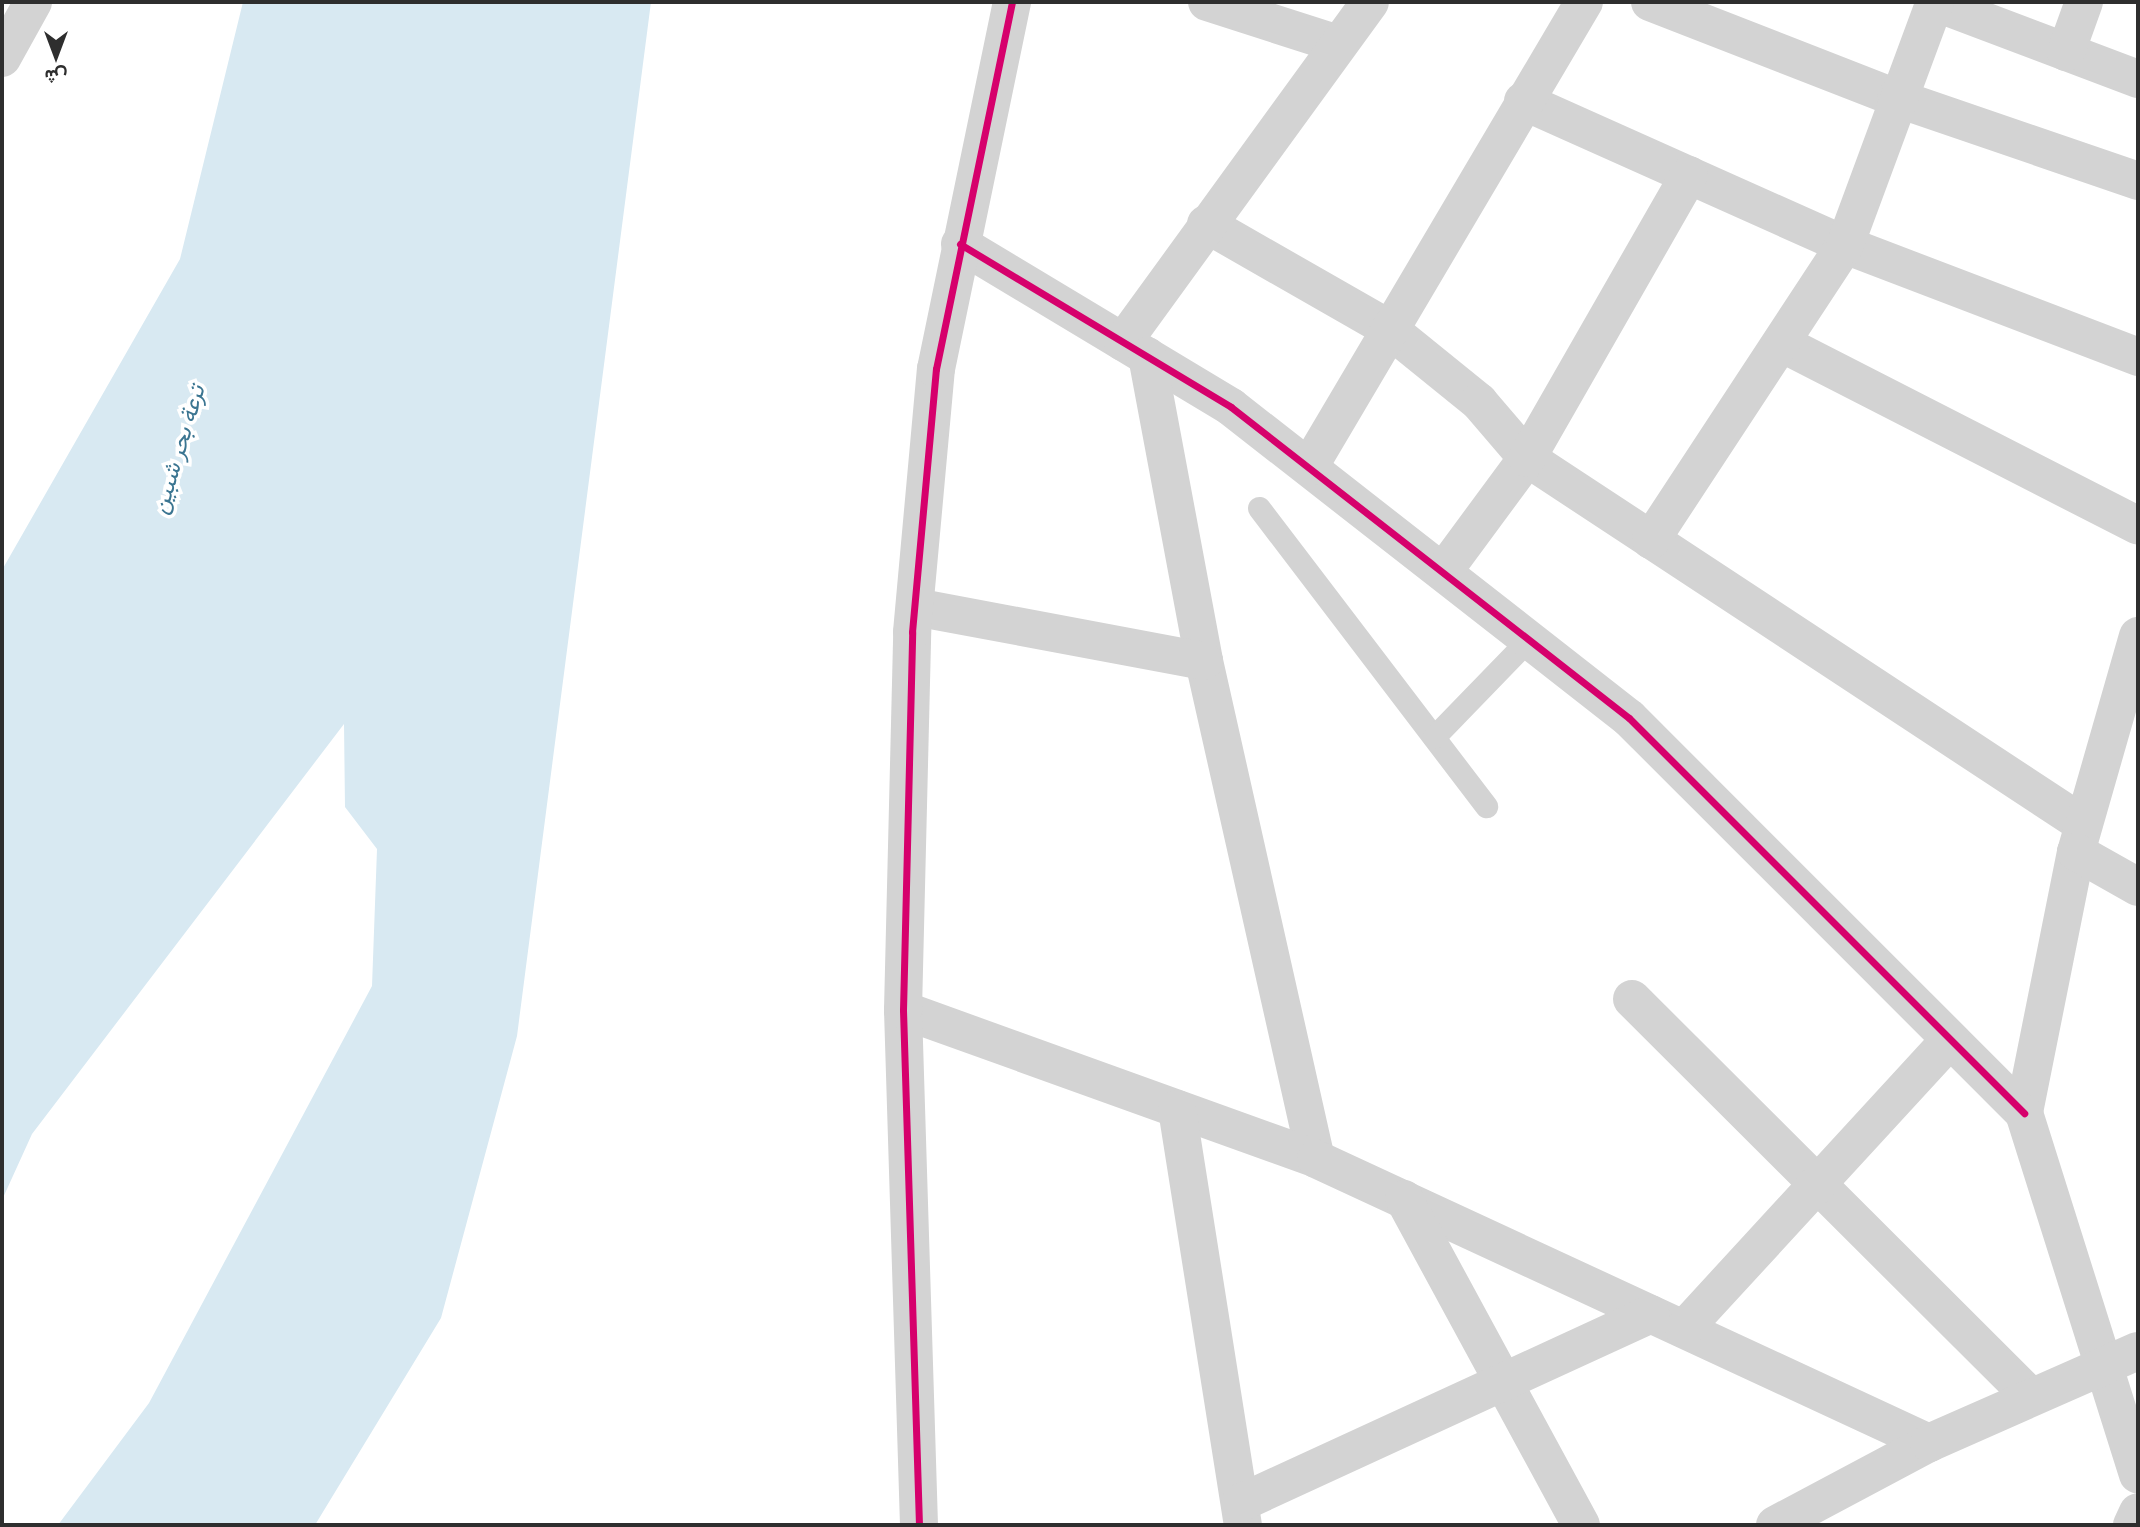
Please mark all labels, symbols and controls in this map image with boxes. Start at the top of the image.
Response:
north arrow [21,21,91,91]
text: ش [45,64,67,90]
water label: ترعة بحر شبين [144,381,210,517]

